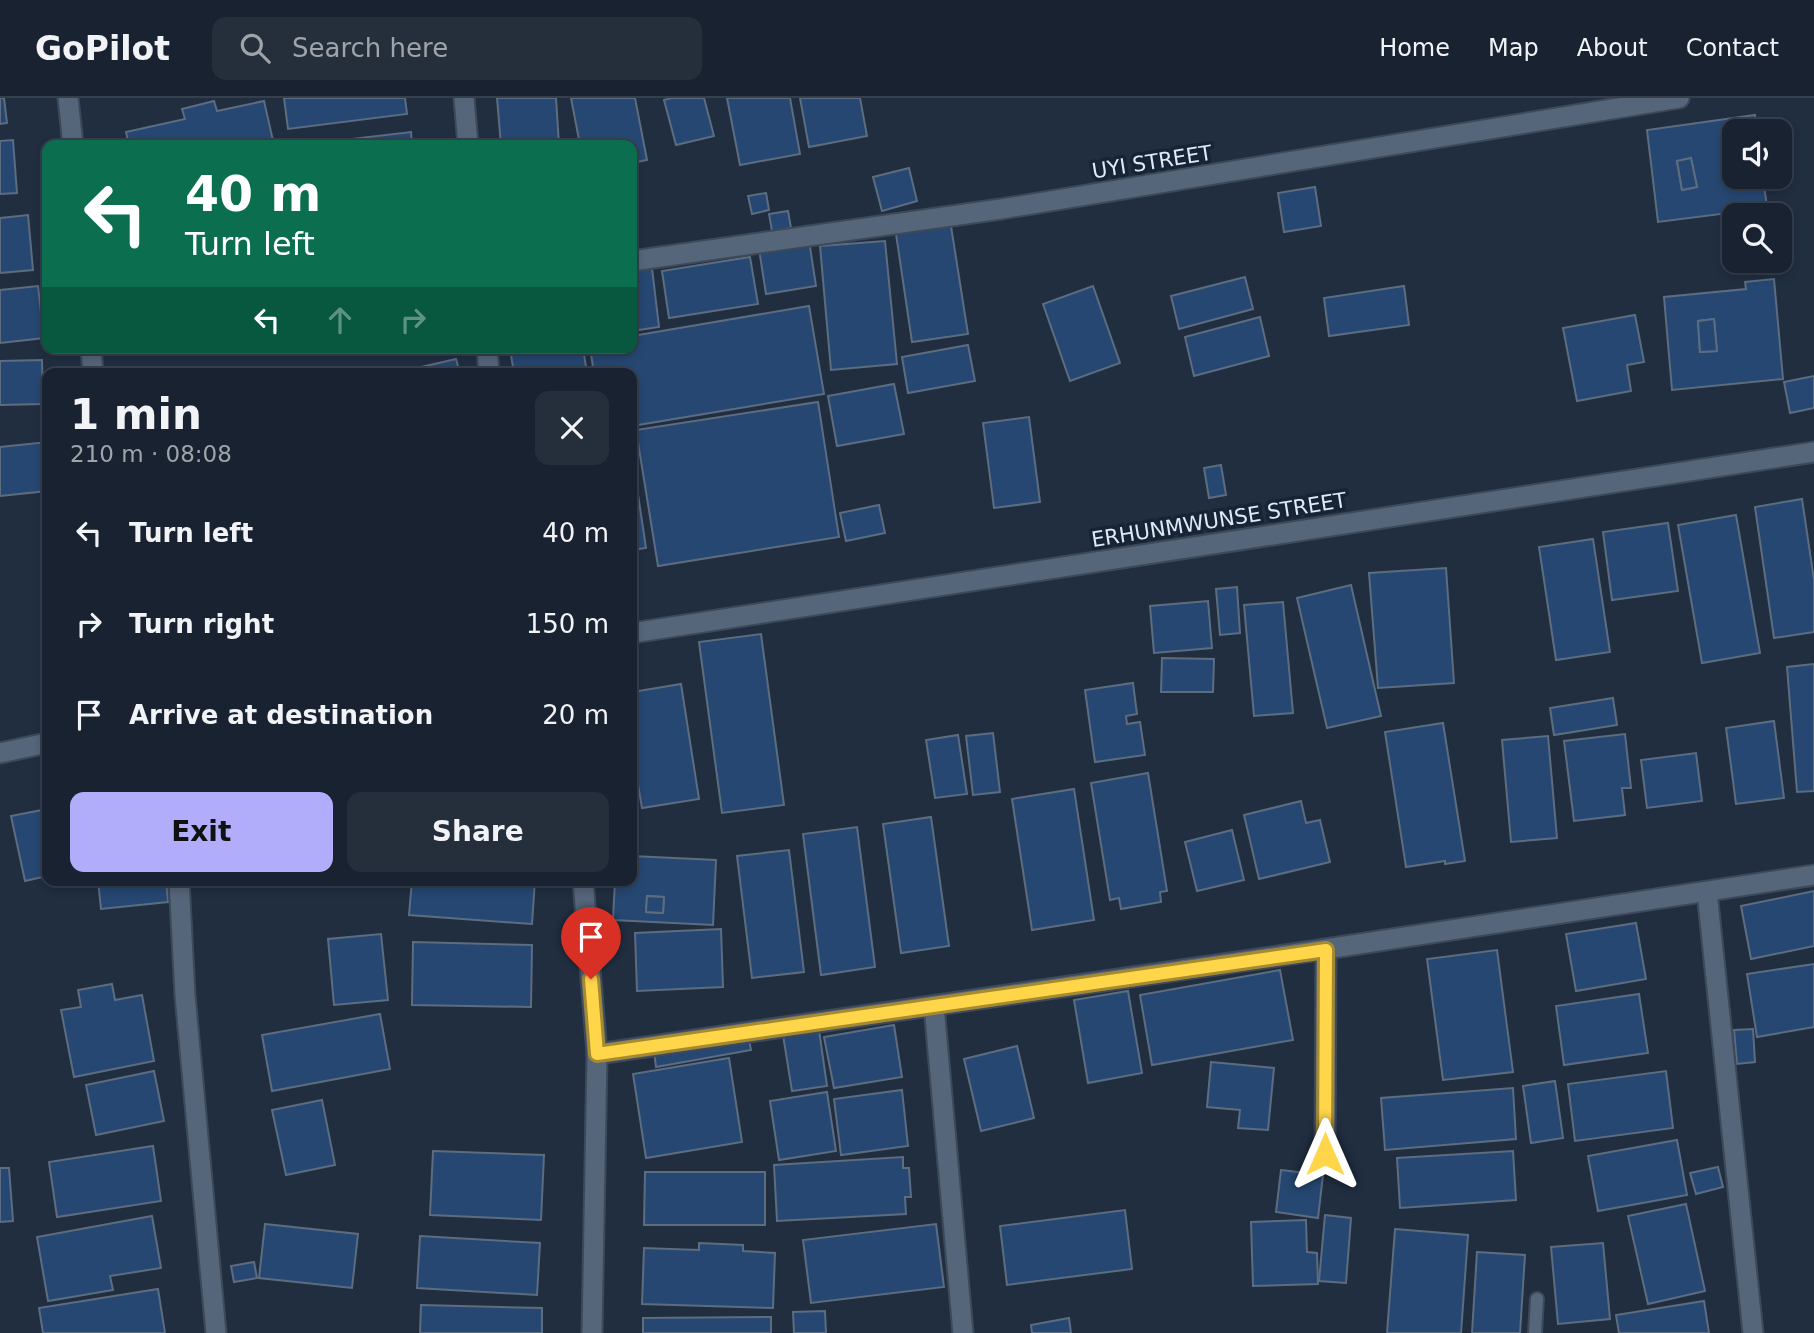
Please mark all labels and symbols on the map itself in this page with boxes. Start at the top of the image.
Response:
street label: UYI STREET [1090,141,1214,183]
street label: ERHUNMWUNSE STREET [1090,488,1348,552]
pin [561,907,621,979]
position arrow [1288,1117,1362,1191]

